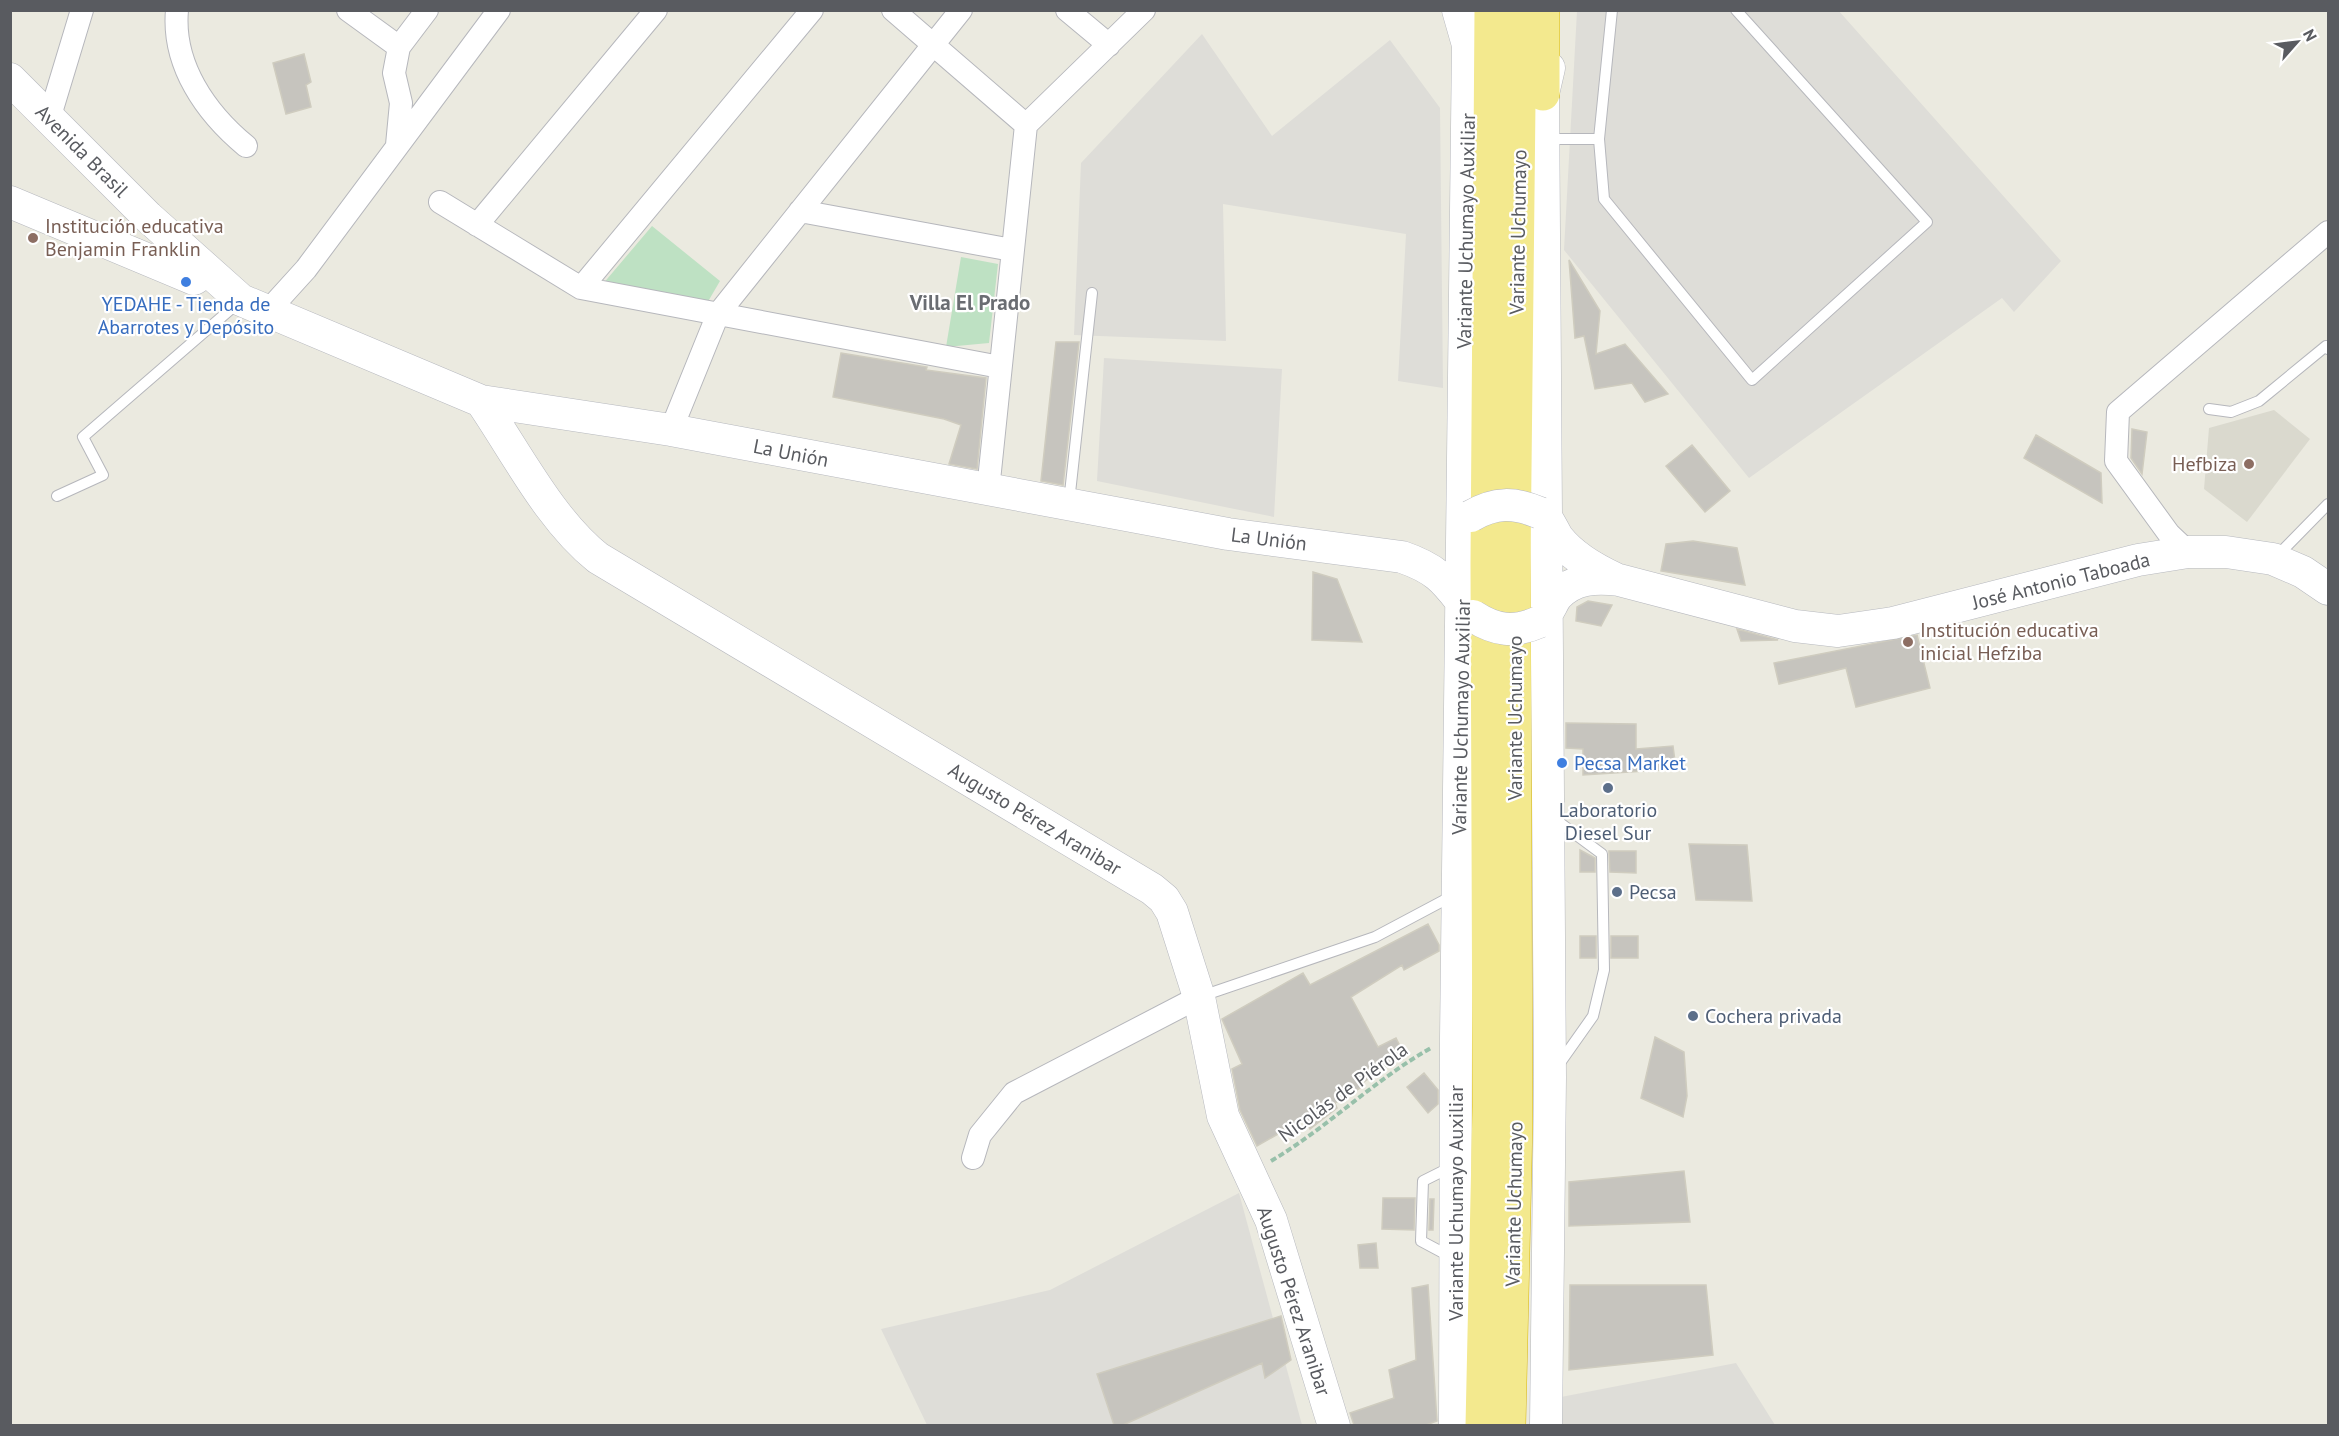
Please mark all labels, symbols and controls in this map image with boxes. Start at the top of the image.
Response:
north arrow [2267,12,2327,72]
text: N [2299,26,2322,44]
street label: Avenida Brasil [30,99,134,203]
street label: Variante Uchumayo Auxiliar [1451,113,1481,350]
street label: Variante Uchumayo [1504,149,1532,316]
place label: Institución educativa Benjamin Franklin [45,213,224,262]
marker: Institución educativa Benjamin Franklin [26,231,40,245]
marker: YEDAHE - Tienda de Abarrotes y Depósito [179,275,193,289]
district label: Villa El Prado [909,289,1030,316]
place label: YEDAHE - Tienda de Abarrotes y Depósito [98,291,274,340]
street label: La Unión [751,433,831,473]
place label: Hefbiza [2172,451,2237,477]
marker: Hefbiza [2242,457,2256,471]
street label: La Unión [1230,521,1308,557]
street label: José Antonio Taboada [1968,546,2153,616]
street label: Variante Uchumayo Auxiliar [1446,599,1476,836]
place label: Institución educativa inicial Hefziba [1920,617,2099,666]
street label: Variante Uchumayo [1502,635,1528,802]
marker: Institución educativa inicial Hefziba [1901,635,1915,649]
place label: Pecsa Market [1574,750,1686,776]
marker: Pecsa Market [1555,756,1569,770]
street label: Augusto Pérez Aranibar [944,757,1127,881]
marker: Laboratorio Diesel Sur [1601,781,1615,795]
place label: Laboratorio Diesel Sur [1559,797,1657,846]
place label: Pecsa [1629,879,1677,905]
marker: Pecsa [1610,885,1624,899]
place label: Cochera privada [1705,1003,1842,1029]
marker: Cochera privada [1686,1009,1700,1023]
street label: Nicolás de Piérola [1273,1036,1413,1148]
street label: Variante Uchumayo Auxiliar [1443,1085,1469,1322]
street label: Variante Uchumayo [1500,1121,1528,1288]
street label: Augusto Pérez Aranibar [1251,1203,1337,1399]

